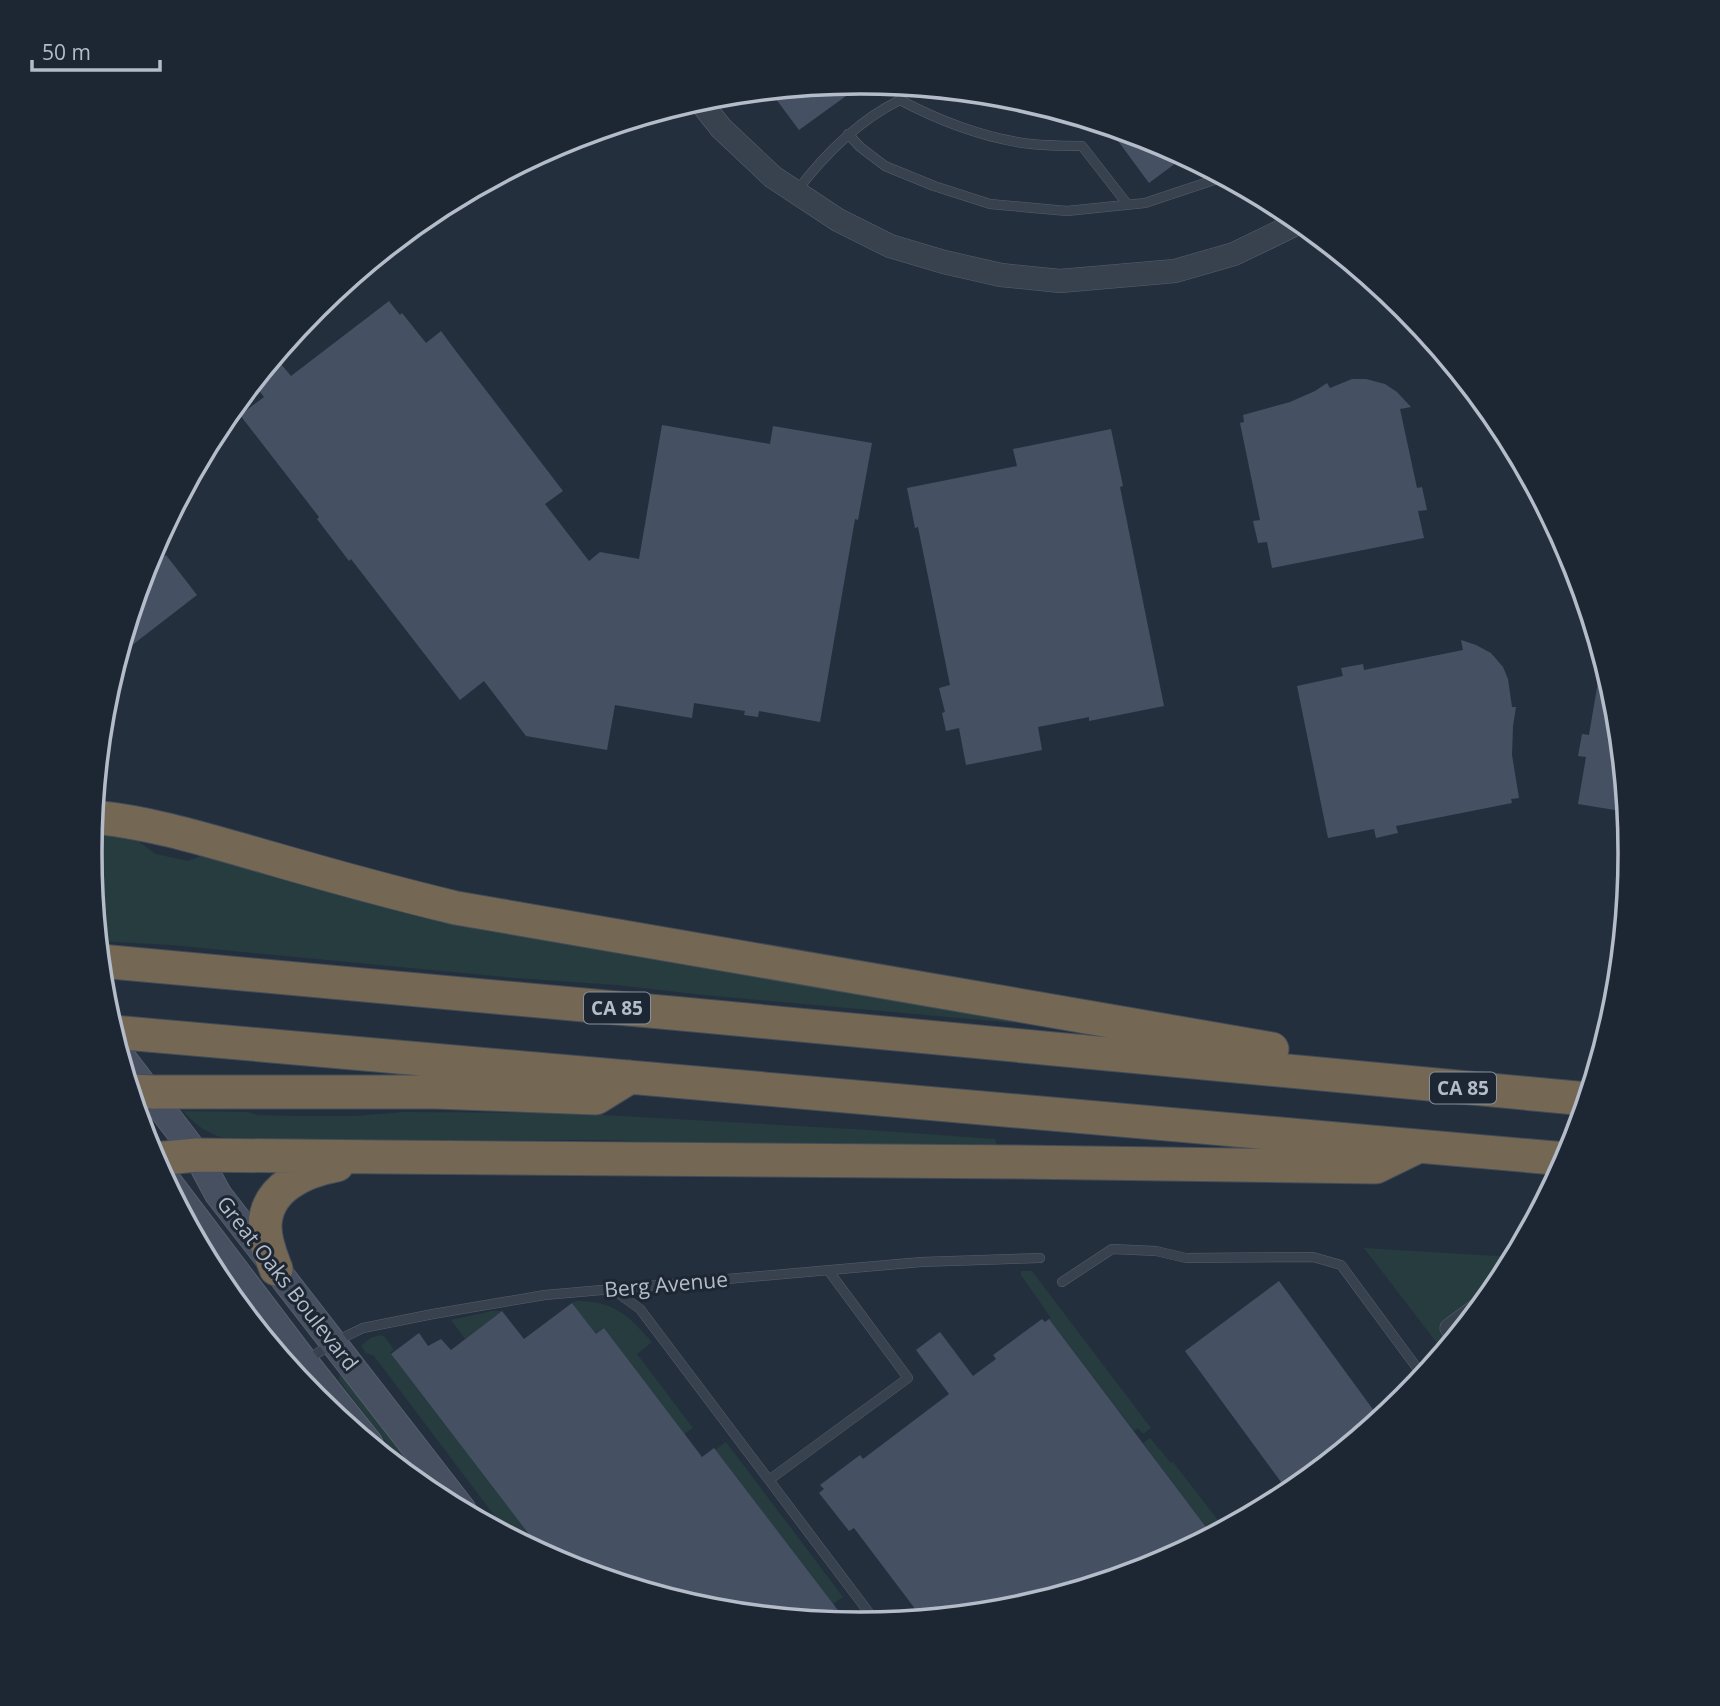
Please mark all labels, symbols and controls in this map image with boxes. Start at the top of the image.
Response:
scale bar [32,28,159,72]
text: 50 m [42,38,91,66]
road number: CA 85 [584,992,650,1024]
road number: CA 85 [1430,1072,1496,1104]
street label: Great Oaks Boulevard [211,1190,365,1376]
street label: Berg Avenue [603,1265,729,1303]

